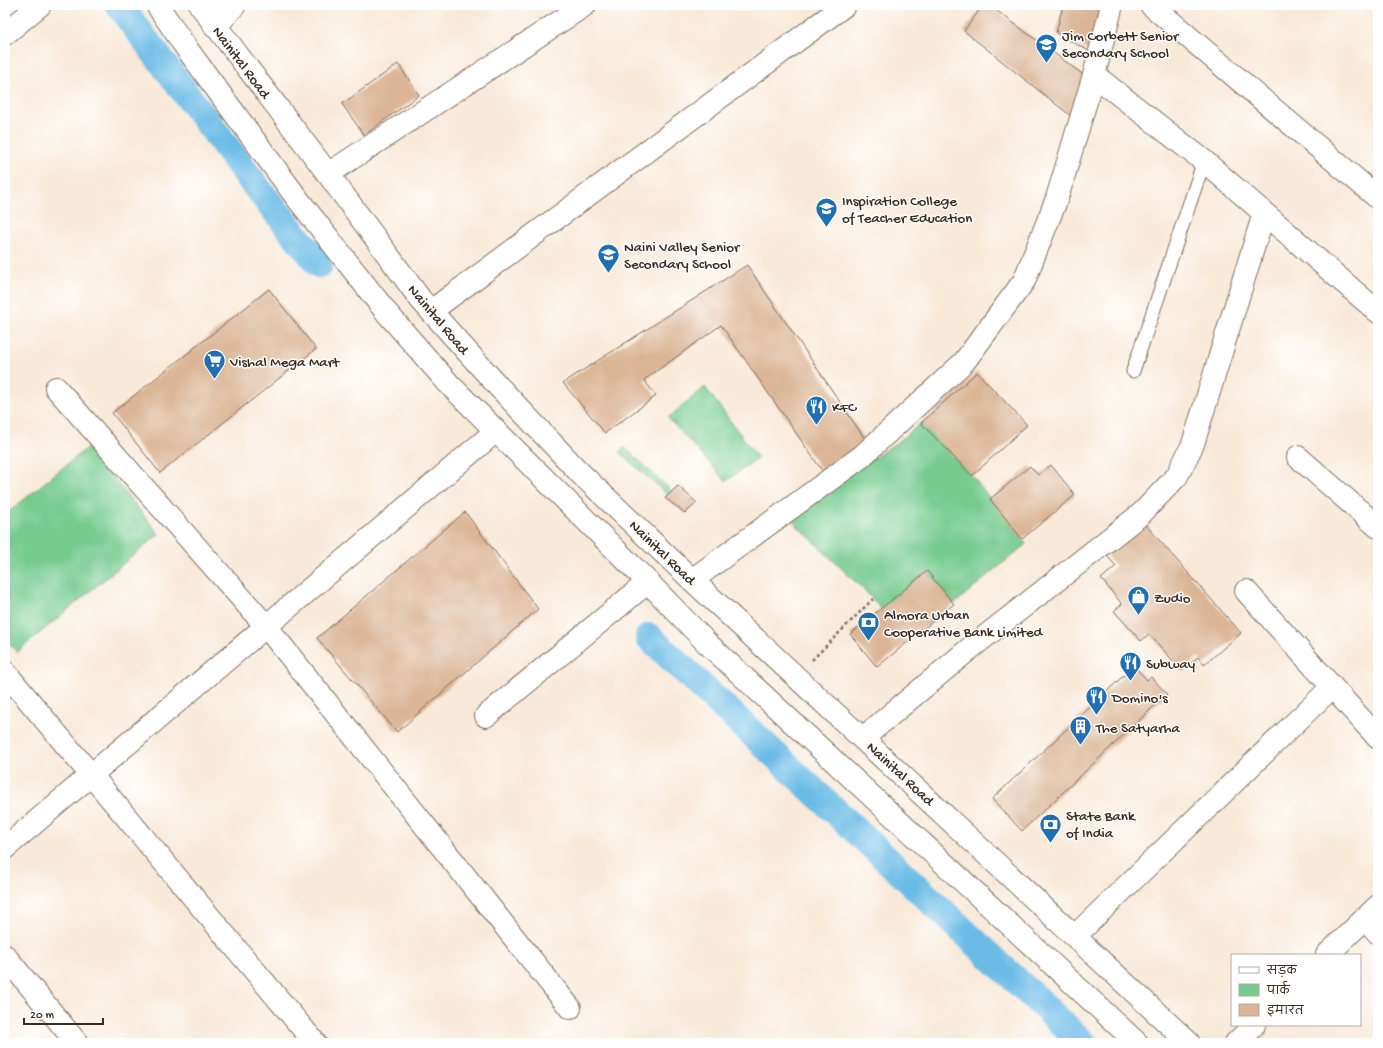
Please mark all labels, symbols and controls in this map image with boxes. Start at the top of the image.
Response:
street label: Nainital Road [207,24,274,104]
place label: Jim Corbett Senior Secondary School [1062,28,1180,63]
school or university icon: Jim Corbett Senior Secondary School [1033,31,1059,64]
place label: Inspiration College of Teacher Education [842,193,972,228]
school or university icon: Inspiration College of Teacher Education [813,196,839,229]
place label: Naini Valley Senior Secondary School [624,239,741,274]
school or university icon: Naini Valley Senior Secondary School [596,242,622,275]
street label: Nainital Road [403,282,473,360]
supermarket icon: Vishal Mega Mart [201,348,227,381]
place label: Vishal Mega Mart [229,354,341,372]
restaurant icon: KFC [804,393,830,426]
place label: KFC [832,399,857,417]
street label: Nainital Road [624,517,700,591]
shop icon: Zudio [1126,584,1152,617]
place label: Zudio [1154,590,1191,608]
place label: Almora Urban Cooperative Bank Limited [884,607,1044,642]
bank icon: Almora Urban Cooperative Bank Limited [855,610,881,643]
restaurant icon: Subway [1118,650,1144,683]
place label: Subway [1146,656,1196,674]
restaurant icon: Domino's [1084,684,1110,717]
place label: Domino's [1111,690,1168,708]
building icon: The Satyarha [1067,714,1093,747]
place label: The Satyarha [1095,720,1181,738]
street label: Nainital Road [862,739,938,811]
place label: State Bank of India [1066,808,1136,843]
bank icon: State Bank of India [1038,811,1064,844]
legend [1231,954,1361,1026]
text: सड़क [1266,965,1298,979]
text: पार्क [1266,980,1291,999]
scale bar [24,1000,103,1026]
text: इमारत [1267,1004,1305,1019]
text: 20 m [30,1009,55,1023]

